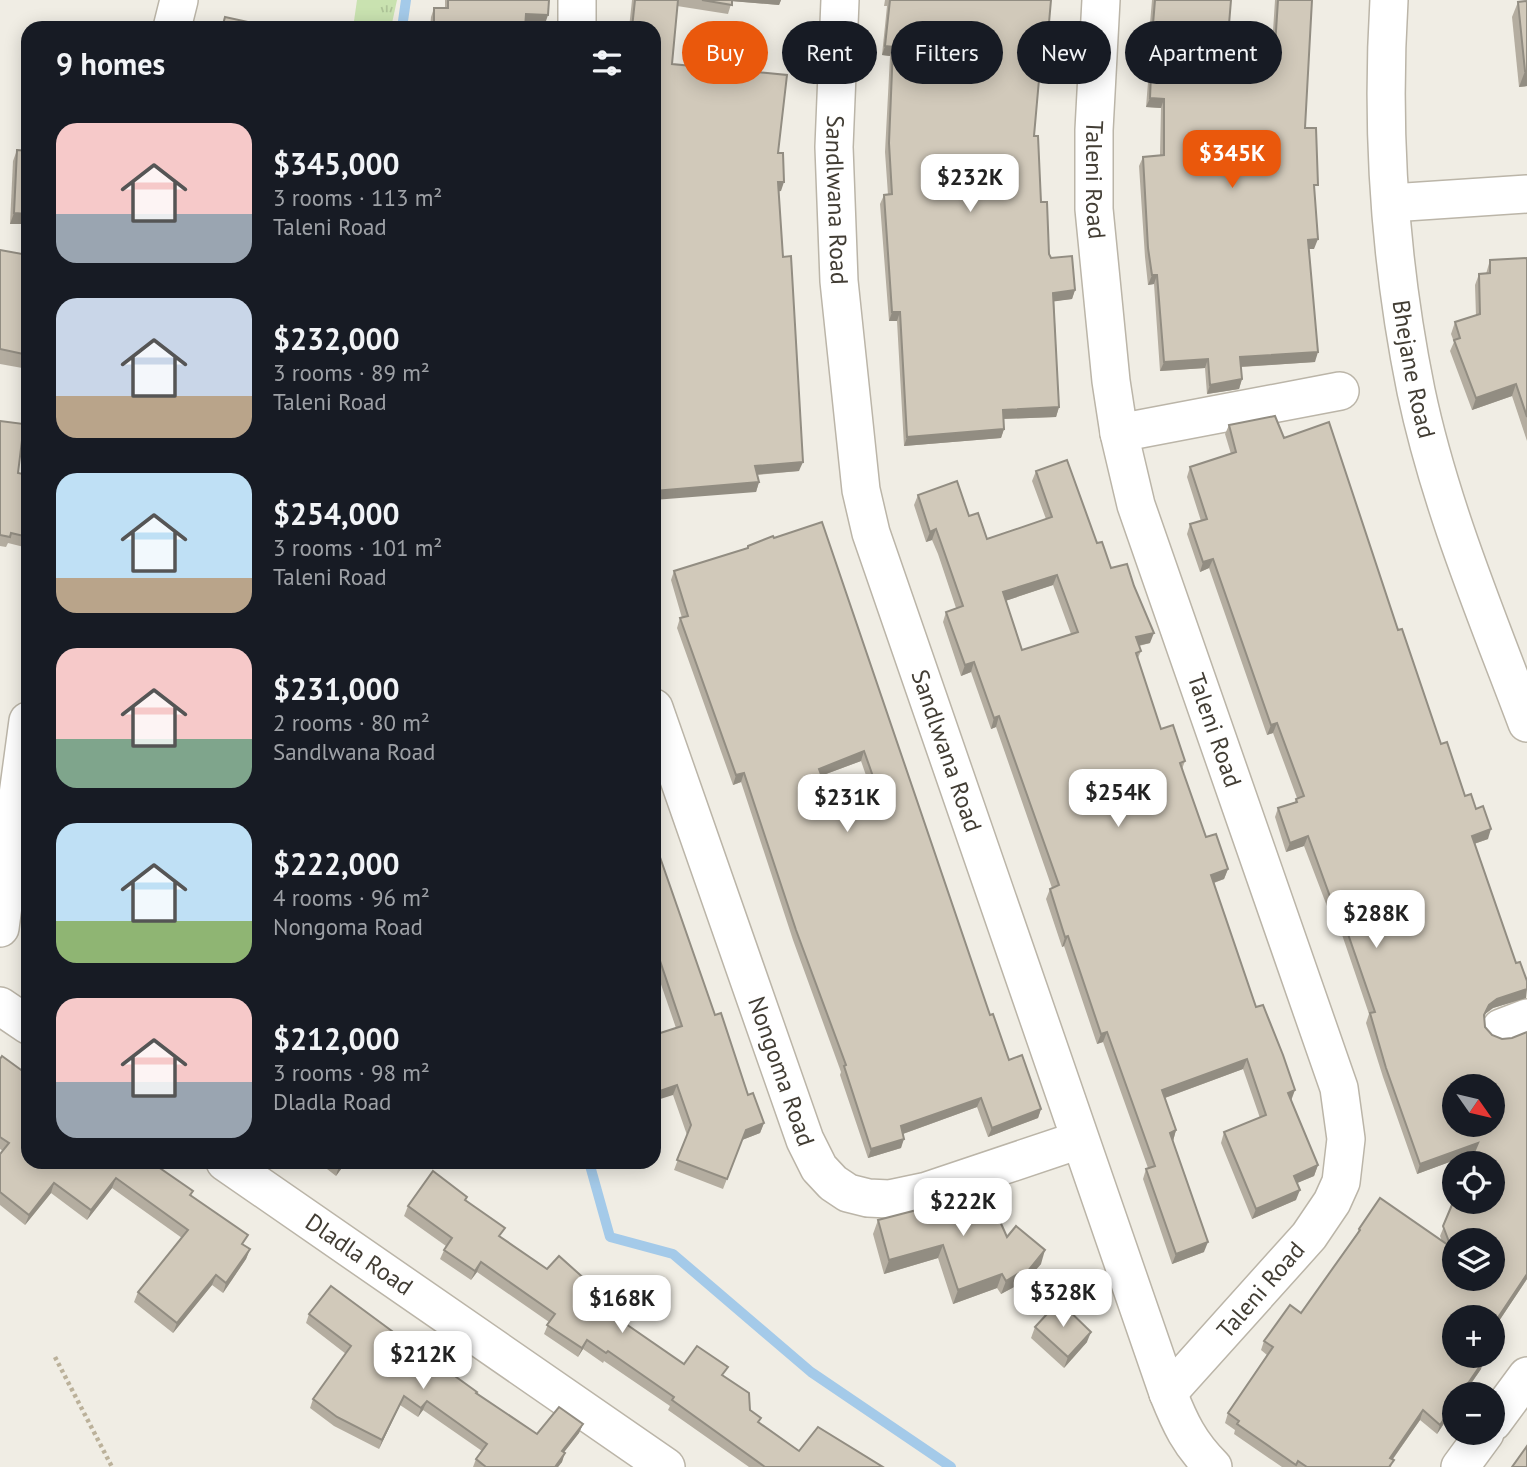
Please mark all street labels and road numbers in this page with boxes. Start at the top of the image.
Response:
street label: Sandlwana Road [819,114,855,285]
street label: Taleni Road [1079,120,1113,241]
street label: Bhejane Road [1386,298,1443,442]
street label: Sandlwana Road [904,665,989,836]
street label: Taleni Road [1181,669,1249,791]
street label: Nongoma Road [741,992,822,1150]
street label: Dladla Road [300,1206,419,1302]
street label: Taleni Road [1210,1235,1311,1345]

